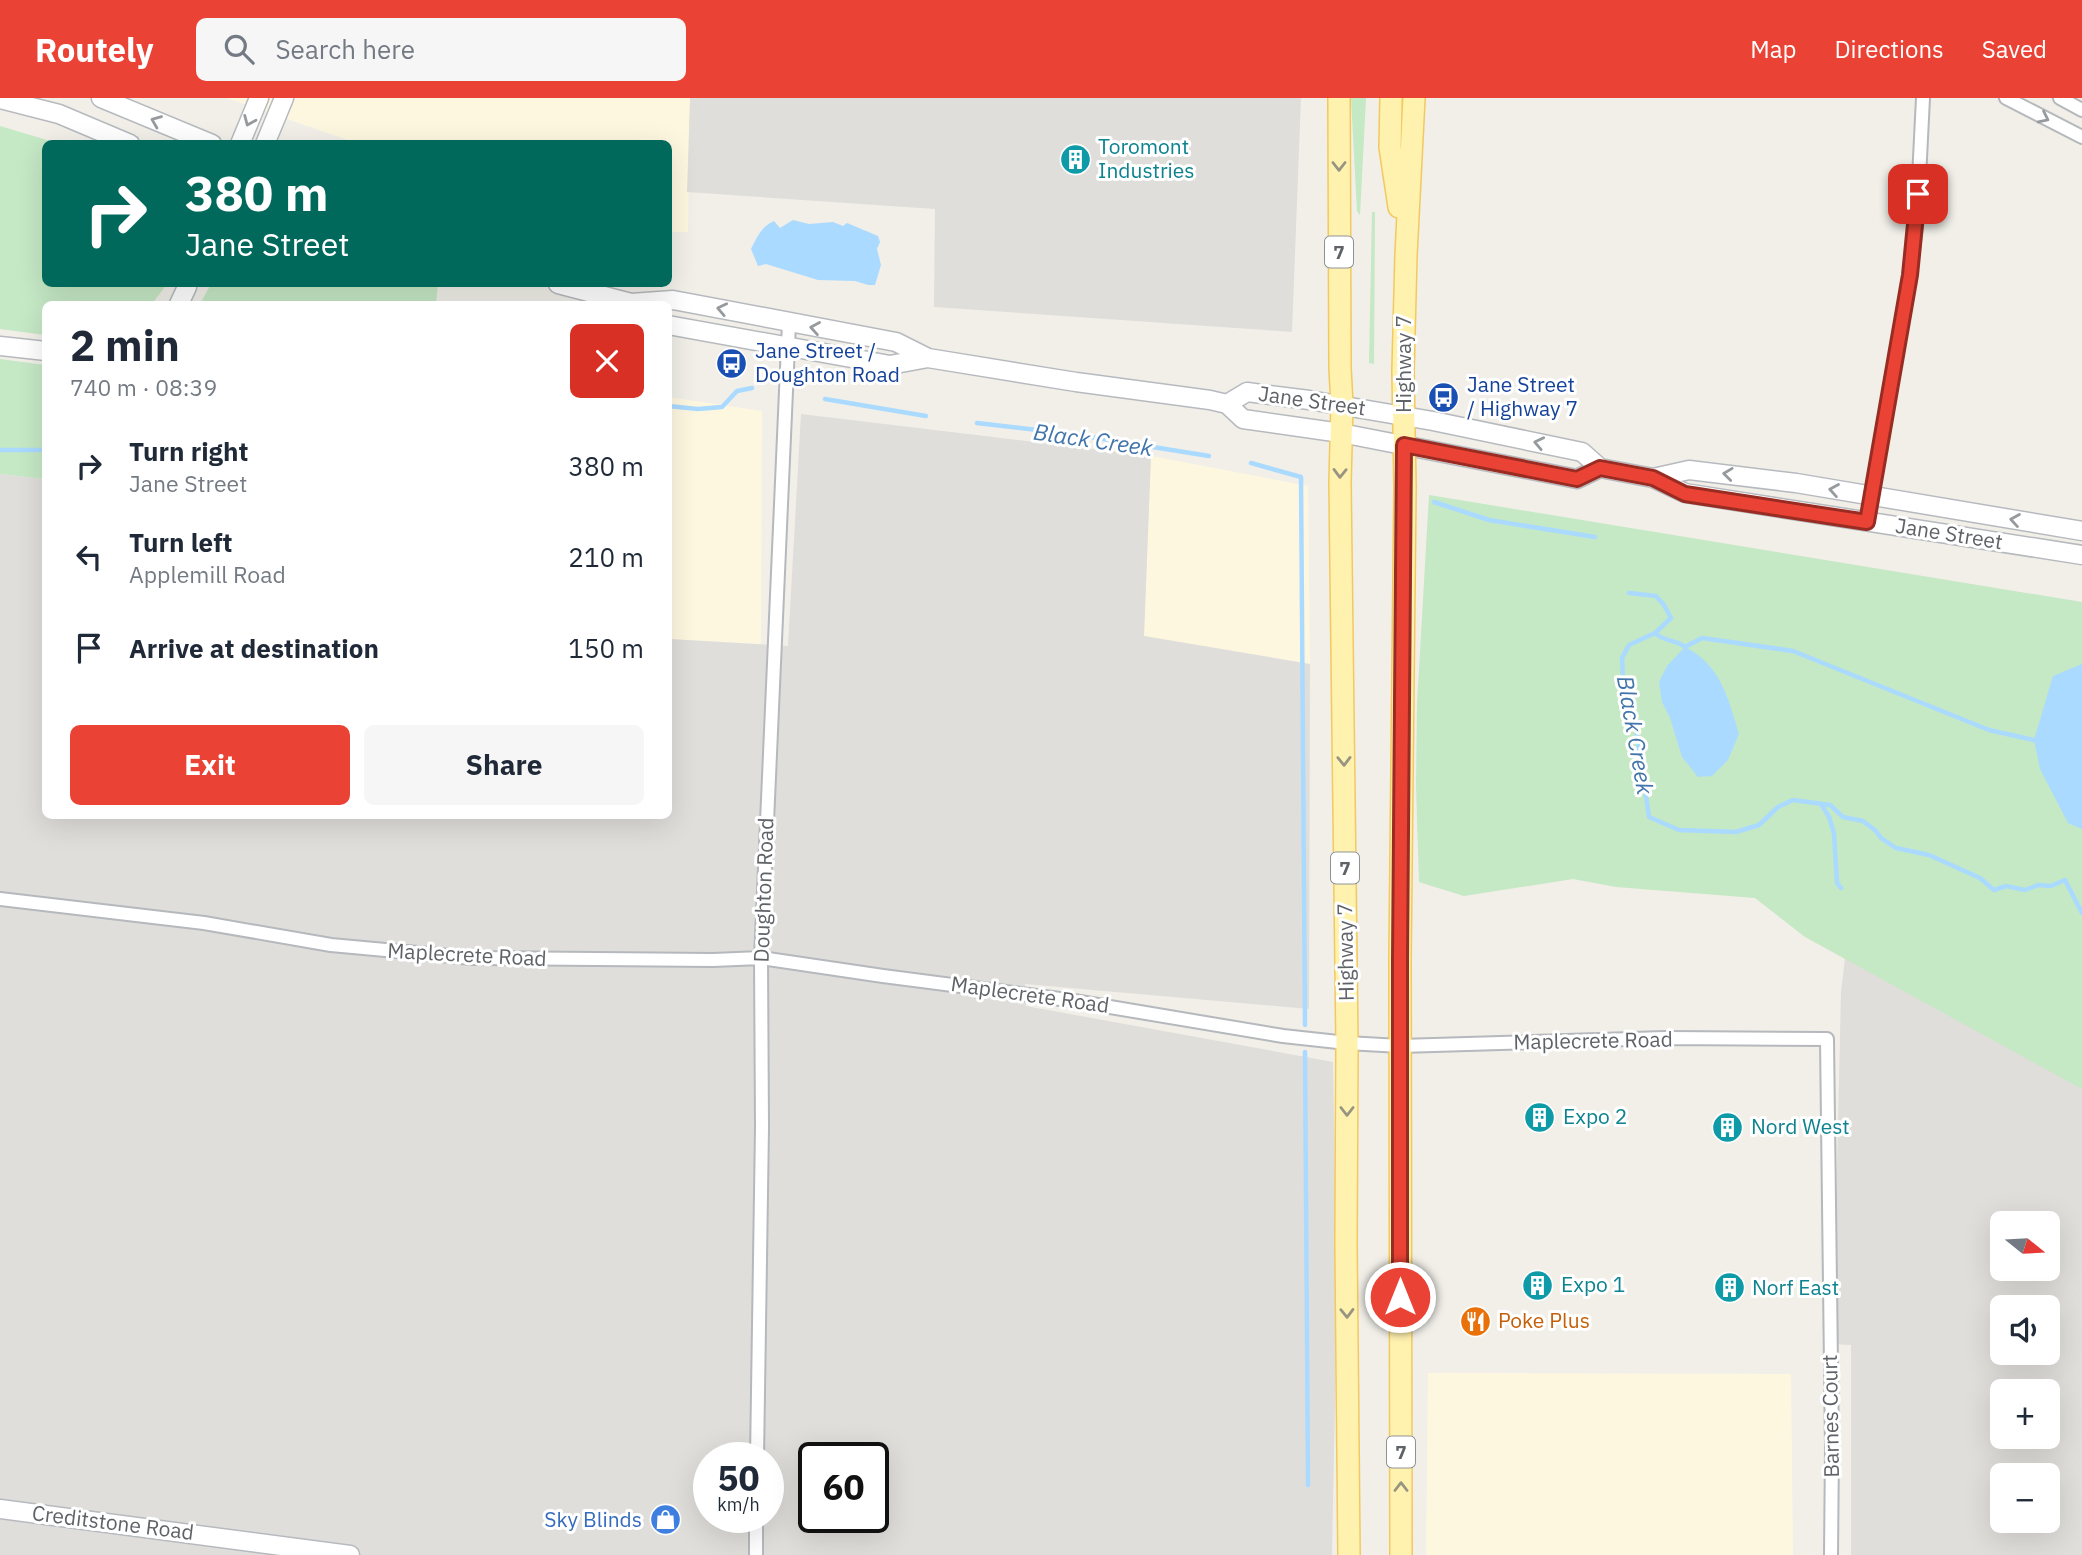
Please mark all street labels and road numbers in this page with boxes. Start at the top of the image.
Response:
road number: 7 [1325,236,1353,268]
street label: Highway 7 [1389,315,1417,413]
street label: Jane Street [1257,379,1368,421]
street label: Jane Street [1894,511,2005,555]
street label: Doughton Road [746,817,780,963]
road number: 7 [1331,852,1359,884]
street label: Highway 7 [1330,903,1360,1001]
street label: Maplecrete Road [387,936,547,972]
street label: Maplecrete Road [949,969,1111,1019]
street label: Maplecrete Road [1513,1025,1673,1055]
street label: Barnes Court [1815,1354,1845,1478]
road number: 7 [1387,1436,1415,1468]
street label: Creditstone Road [31,1498,196,1546]

